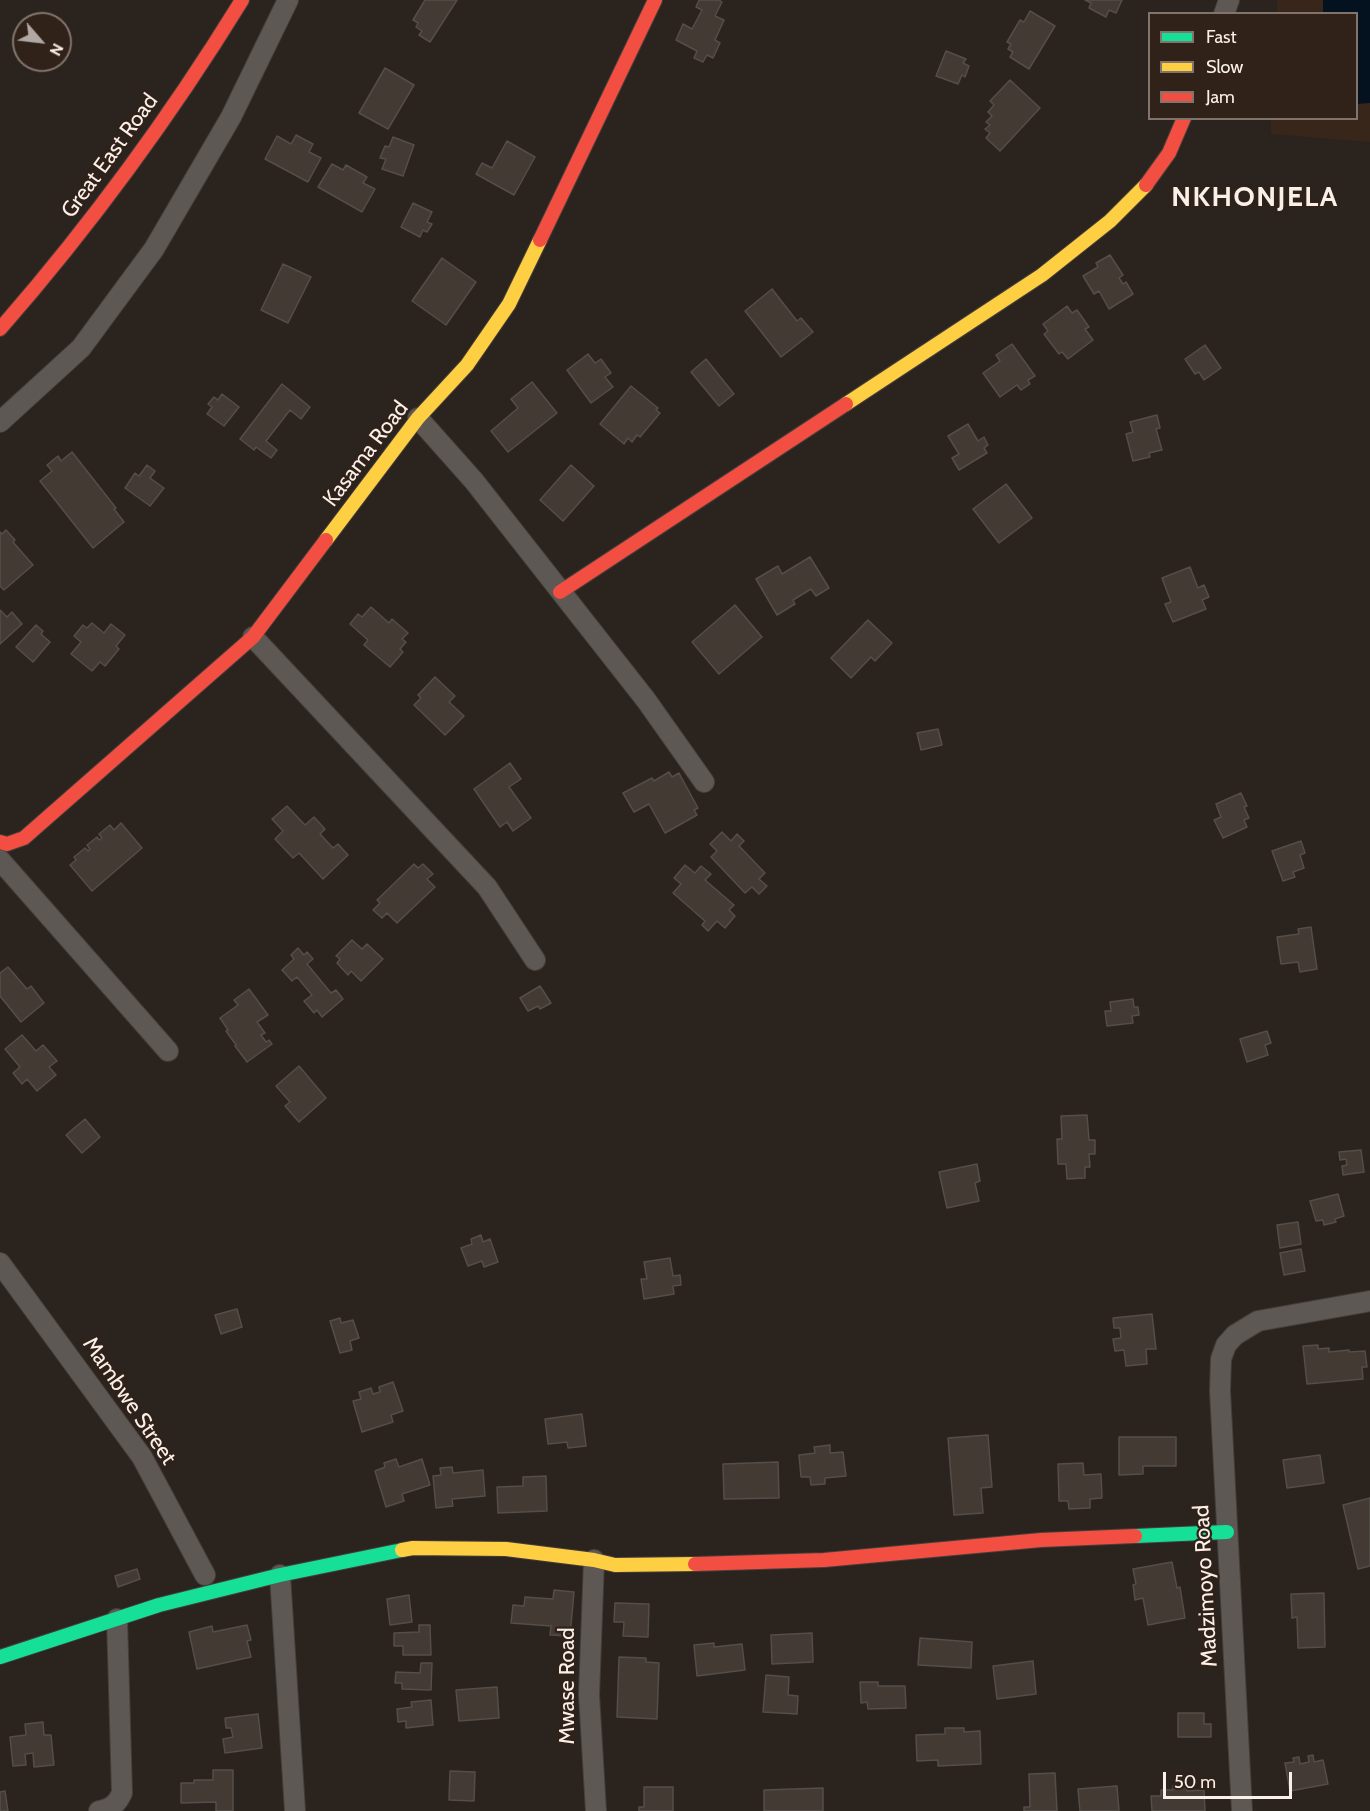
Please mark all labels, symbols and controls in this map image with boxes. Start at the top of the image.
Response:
north arrow [12,12,72,72]
legend [1148,12,1358,120]
text: Fast [1206,26,1237,48]
text: N [46,40,68,59]
text: Slow [1206,56,1243,78]
text: Jam [1206,86,1235,108]
street label: Great East Road [56,89,164,223]
district label: NKHONJELA [1171,181,1339,215]
street label: Kasama Road [318,396,414,512]
street label: Mambwe Street [77,1332,181,1470]
street label: Madzimoyo Road [1189,1504,1223,1668]
street label: Mwase Road [555,1628,581,1744]
scale bar [1166,1760,1295,1798]
text: 50 m [1174,1771,1216,1793]

